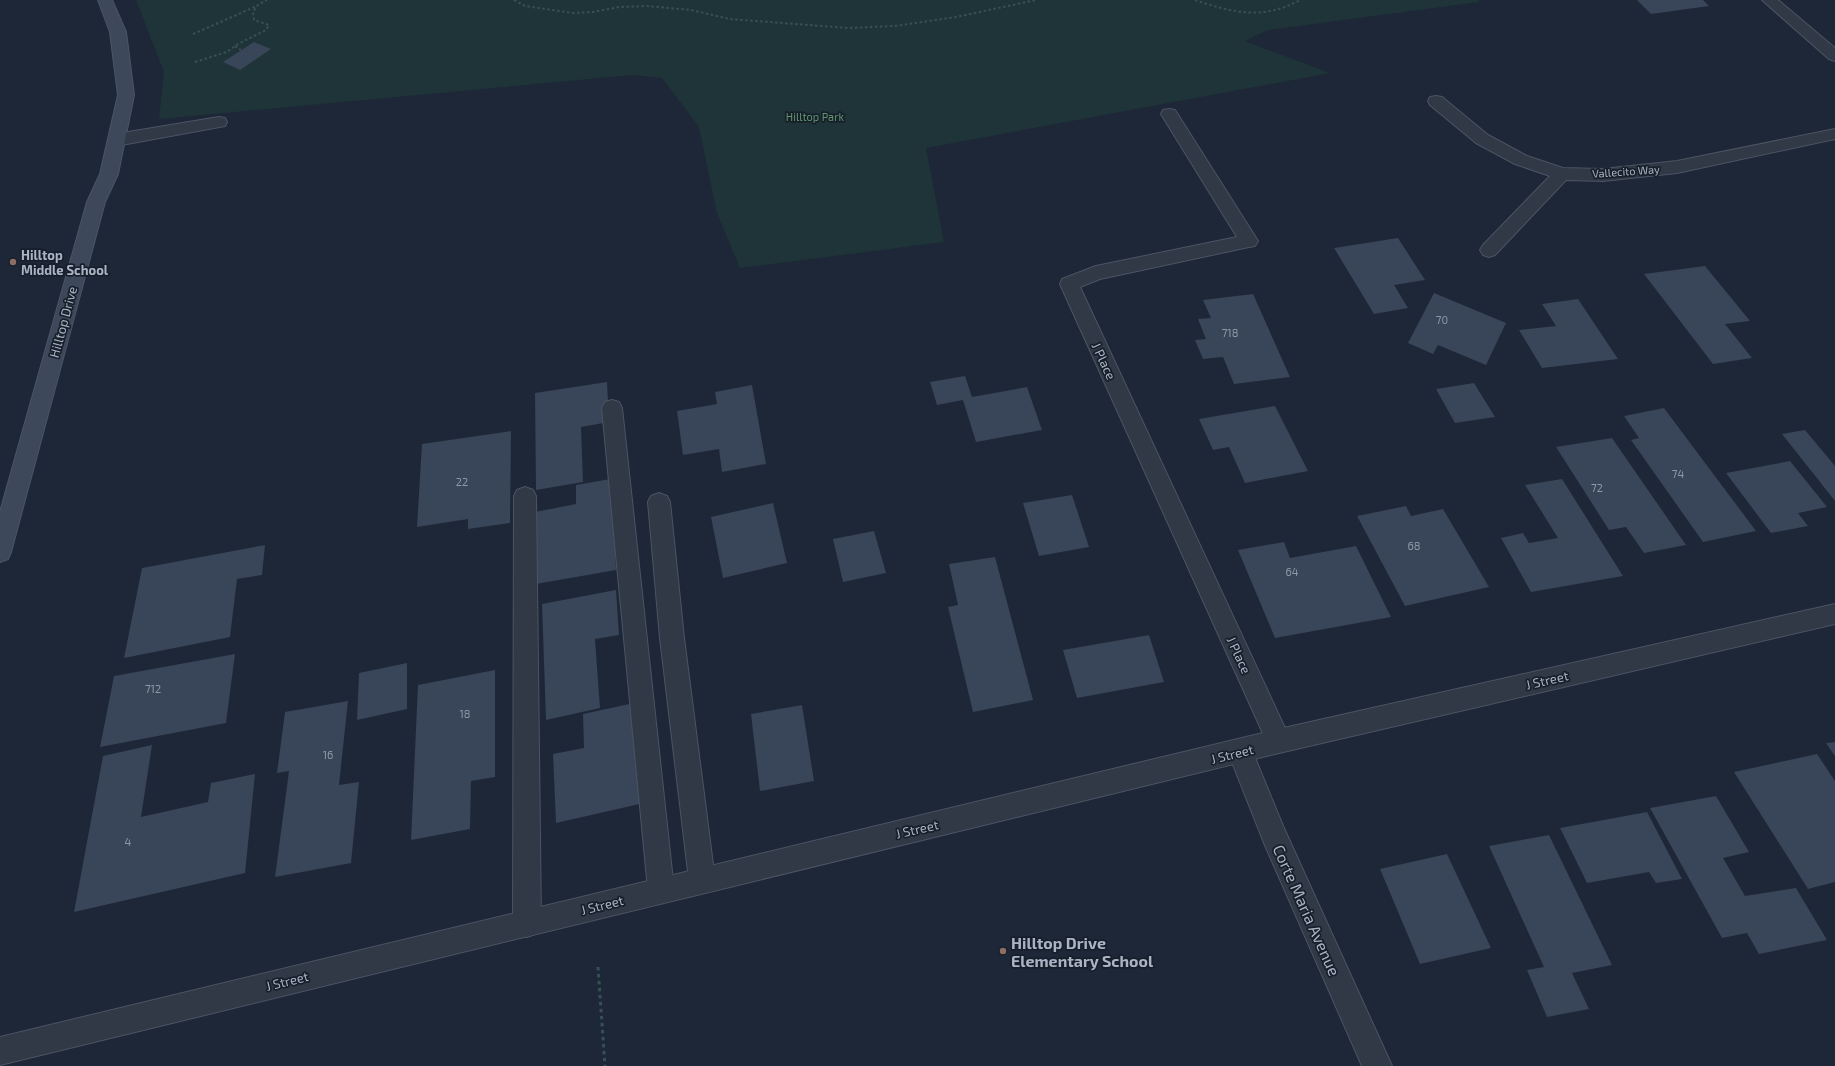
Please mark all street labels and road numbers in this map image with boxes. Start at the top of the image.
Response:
street label: Vallecito Way [1592,162,1660,180]
street label: Hilltop Drive [46,285,80,359]
street label: J Place [1088,340,1120,382]
street label: J Place [1223,634,1255,676]
street label: J Street [1524,667,1570,693]
street label: J Street [1209,741,1255,767]
street label: J Street [894,816,940,842]
street label: Corte Maria Avenue [1270,841,1344,979]
street label: J Street [579,892,625,918]
street label: J Street [264,968,310,994]

